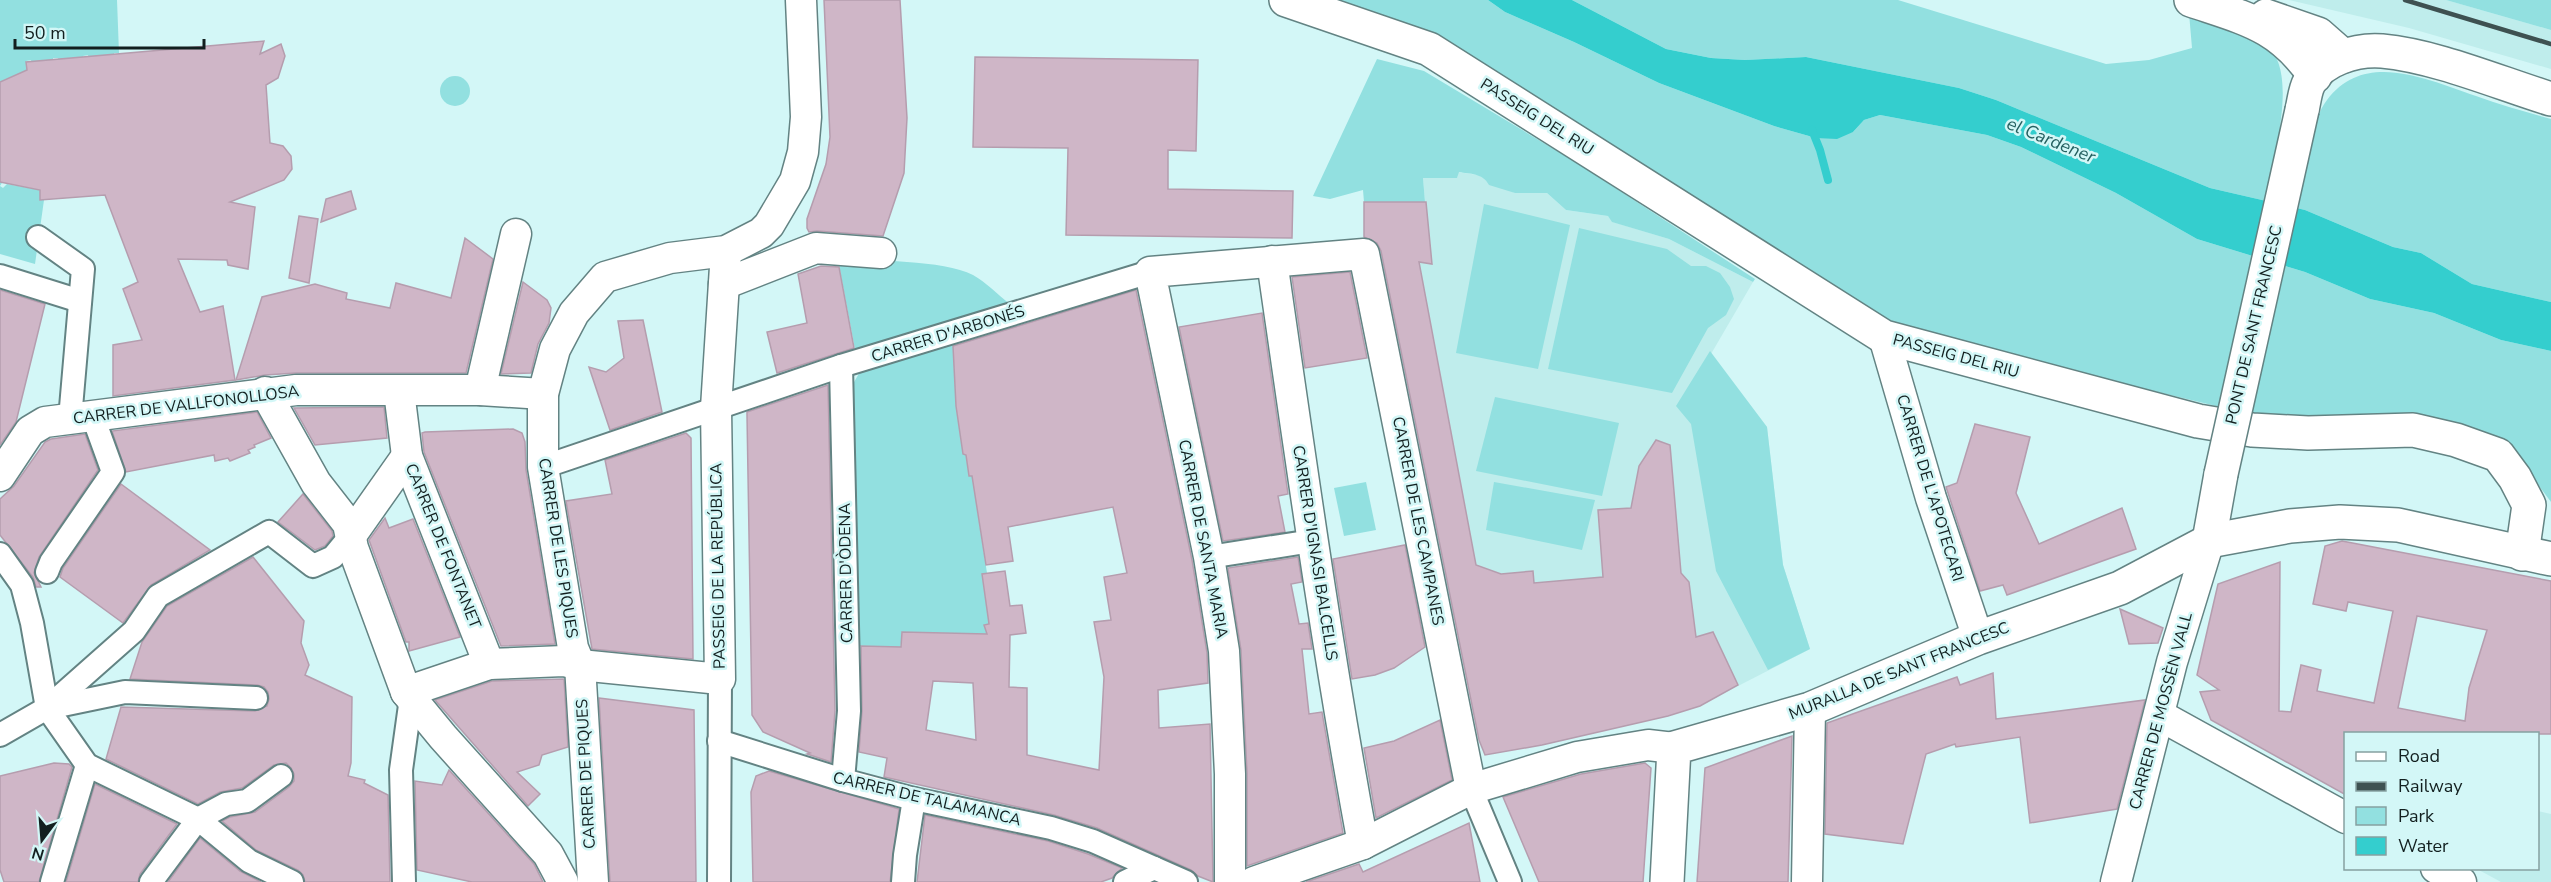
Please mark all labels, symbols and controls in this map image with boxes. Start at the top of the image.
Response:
scale bar [15,12,204,50]
text: 50 m [24,21,66,45]
street label: PASSEIG DEL RIU [1476,73,1598,161]
water label: el Cardener [2003,111,2099,169]
street label: PONT DE SANT FRANCESC [2220,223,2288,427]
street label: CARRER D'ARBONÉS [869,300,1028,368]
street label: PASSEIG DEL RIU [1890,329,2022,383]
street label: CARRER DE VALLFONOLLOSA [72,380,301,430]
street label: CARRER DE L'APOTECARI [1891,392,1969,584]
street label: CARRER DE LES CAMPANES [1387,415,1449,627]
street label: CARRER DE SANTA MARIA [1173,438,1233,641]
street label: CARRER D'IGNASI BALCELLS [1287,444,1343,662]
street label: CARRER DE LES PIQUES [533,456,583,640]
street label: CARRER DE FONTANET [400,460,486,632]
street label: PASSEIG DE LA REPÚBLICA [705,462,731,669]
street label: CARRER D'ÒDENA [834,502,858,643]
street label: CARRER DE MOSSÈN VALL [2124,610,2198,812]
street label: MURALLA DE SANT FRANCESC [1785,617,2013,725]
street label: CARRER DE PIQUES [571,698,601,850]
legend [2344,732,2539,870]
text: Road [2398,744,2440,768]
street label: CARRER DE TALAMANCA [831,767,1024,831]
text: Railway [2398,774,2463,798]
text: Park [2398,804,2435,828]
north arrow [12,810,72,870]
text: Water [2398,834,2449,858]
text: N [29,841,47,866]

